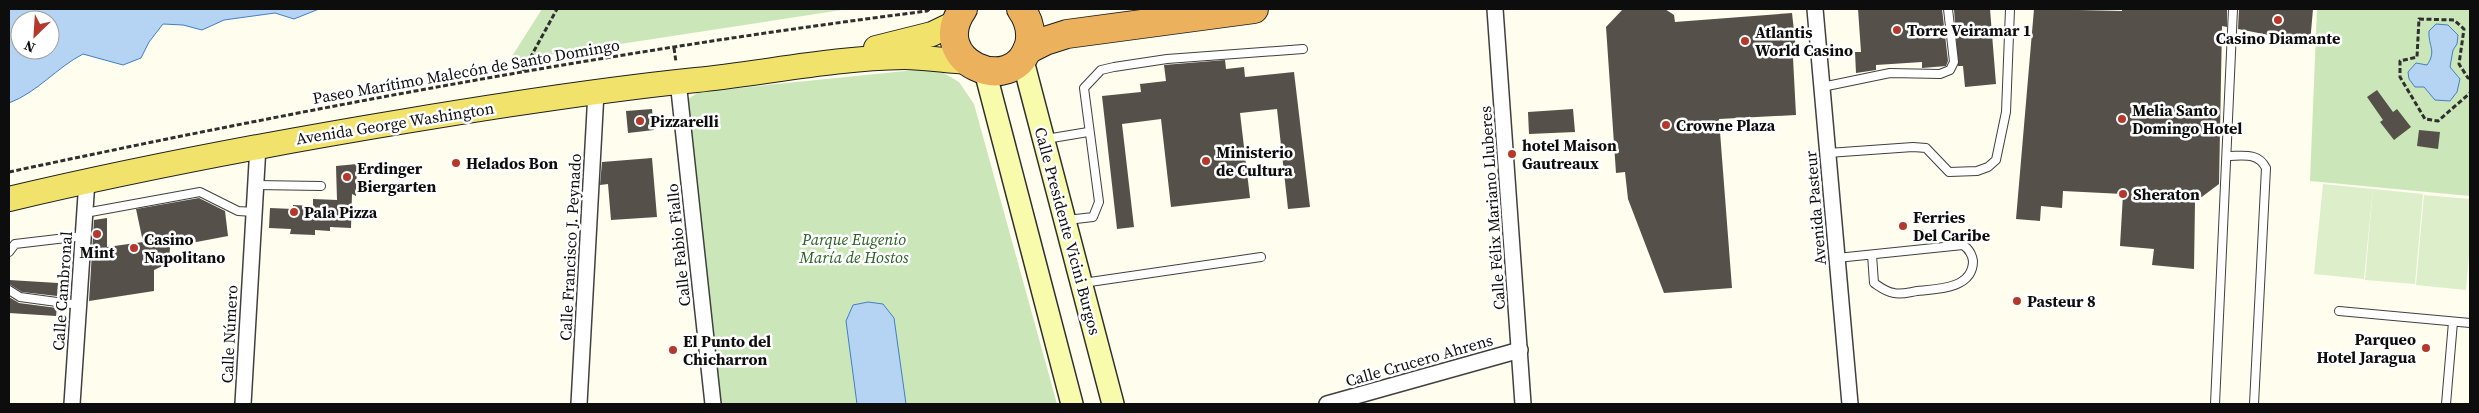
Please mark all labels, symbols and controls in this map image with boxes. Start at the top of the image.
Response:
north arrow [10,10,60,60]
marker: Casino Diamante [2272,14,2284,26]
place label: Torre Veiramar 1 [1907,19,2032,41]
place label: Atlantis World Casino [1755,21,1853,61]
marker: Torre Veiramar 1 [1891,24,1903,36]
place label: Casino Diamante [2216,27,2340,49]
street label: Paseo Marítimo Malecón de Santo Domingo [311,33,621,109]
marker: Atlantis World Casino [1739,35,1751,47]
text: N [21,36,38,58]
street label: Avenida George Washington [294,96,496,150]
place label: Melia Santo Domingo Hotel [2132,99,2242,139]
street label: Calle Félix Mariano Lluberes [1474,105,1510,311]
place label: Pizzarelli [650,110,719,132]
marker: Melia Santo Domingo Hotel [2116,113,2128,125]
place label: Crowne Plaza [1676,114,1776,136]
marker: Pizzarelli [634,115,646,127]
marker: Crowne Plaza [1660,119,1672,131]
street label: Calle Presidente Vicini Burgos [1030,125,1106,337]
place label: hotel Maison Gautreaux [1522,134,1617,174]
place label: Ministerio de Cultura [1216,141,1293,181]
marker: hotel Maison Gautreaux [1506,148,1518,160]
street label: Avenida Pasteur [1799,150,1831,266]
place label: Helados Bon [466,152,558,174]
street label: Calle Francisco J. Peynado [554,153,586,341]
marker: Ministerio de Cultura [1200,155,1212,167]
place label: Erdinger Biergarten [357,157,436,197]
marker: Helados Bon [450,157,462,169]
marker: Erdinger Biergarten [341,171,353,183]
street label: Calle Fabio Fiallo [661,182,695,307]
place label: Sheraton [2133,183,2200,205]
marker: Sheraton [2117,188,2129,200]
place label: Pala Pizza [304,201,378,223]
marker: Pala Pizza [288,206,300,218]
place label: Ferries Del Caribe [1913,206,1990,246]
marker: Ferries Del Caribe [1897,220,1909,232]
marker: Mint [91,228,103,240]
place label: Casino Napolitano [144,228,225,268]
park label: Parque Eugenio María de Hostos [798,228,909,268]
street label: Calle Cambronal [47,230,77,351]
place label: Mint [80,241,115,263]
marker: Casino Napolitano [128,242,140,254]
street label: Calle Número [215,284,243,384]
place label: Pasteur 8 [2027,290,2096,312]
marker: Pasteur 8 [2011,295,2023,307]
street label: Calle Crucero Ahrens [1343,328,1495,392]
place label: Parqueo Hotel Jaragua [2316,328,2416,368]
place label: El Punto del Chicharron [683,330,771,370]
marker: Parqueo Hotel Jaragua [2420,342,2432,354]
marker: El Punto del Chicharron [667,344,679,356]

